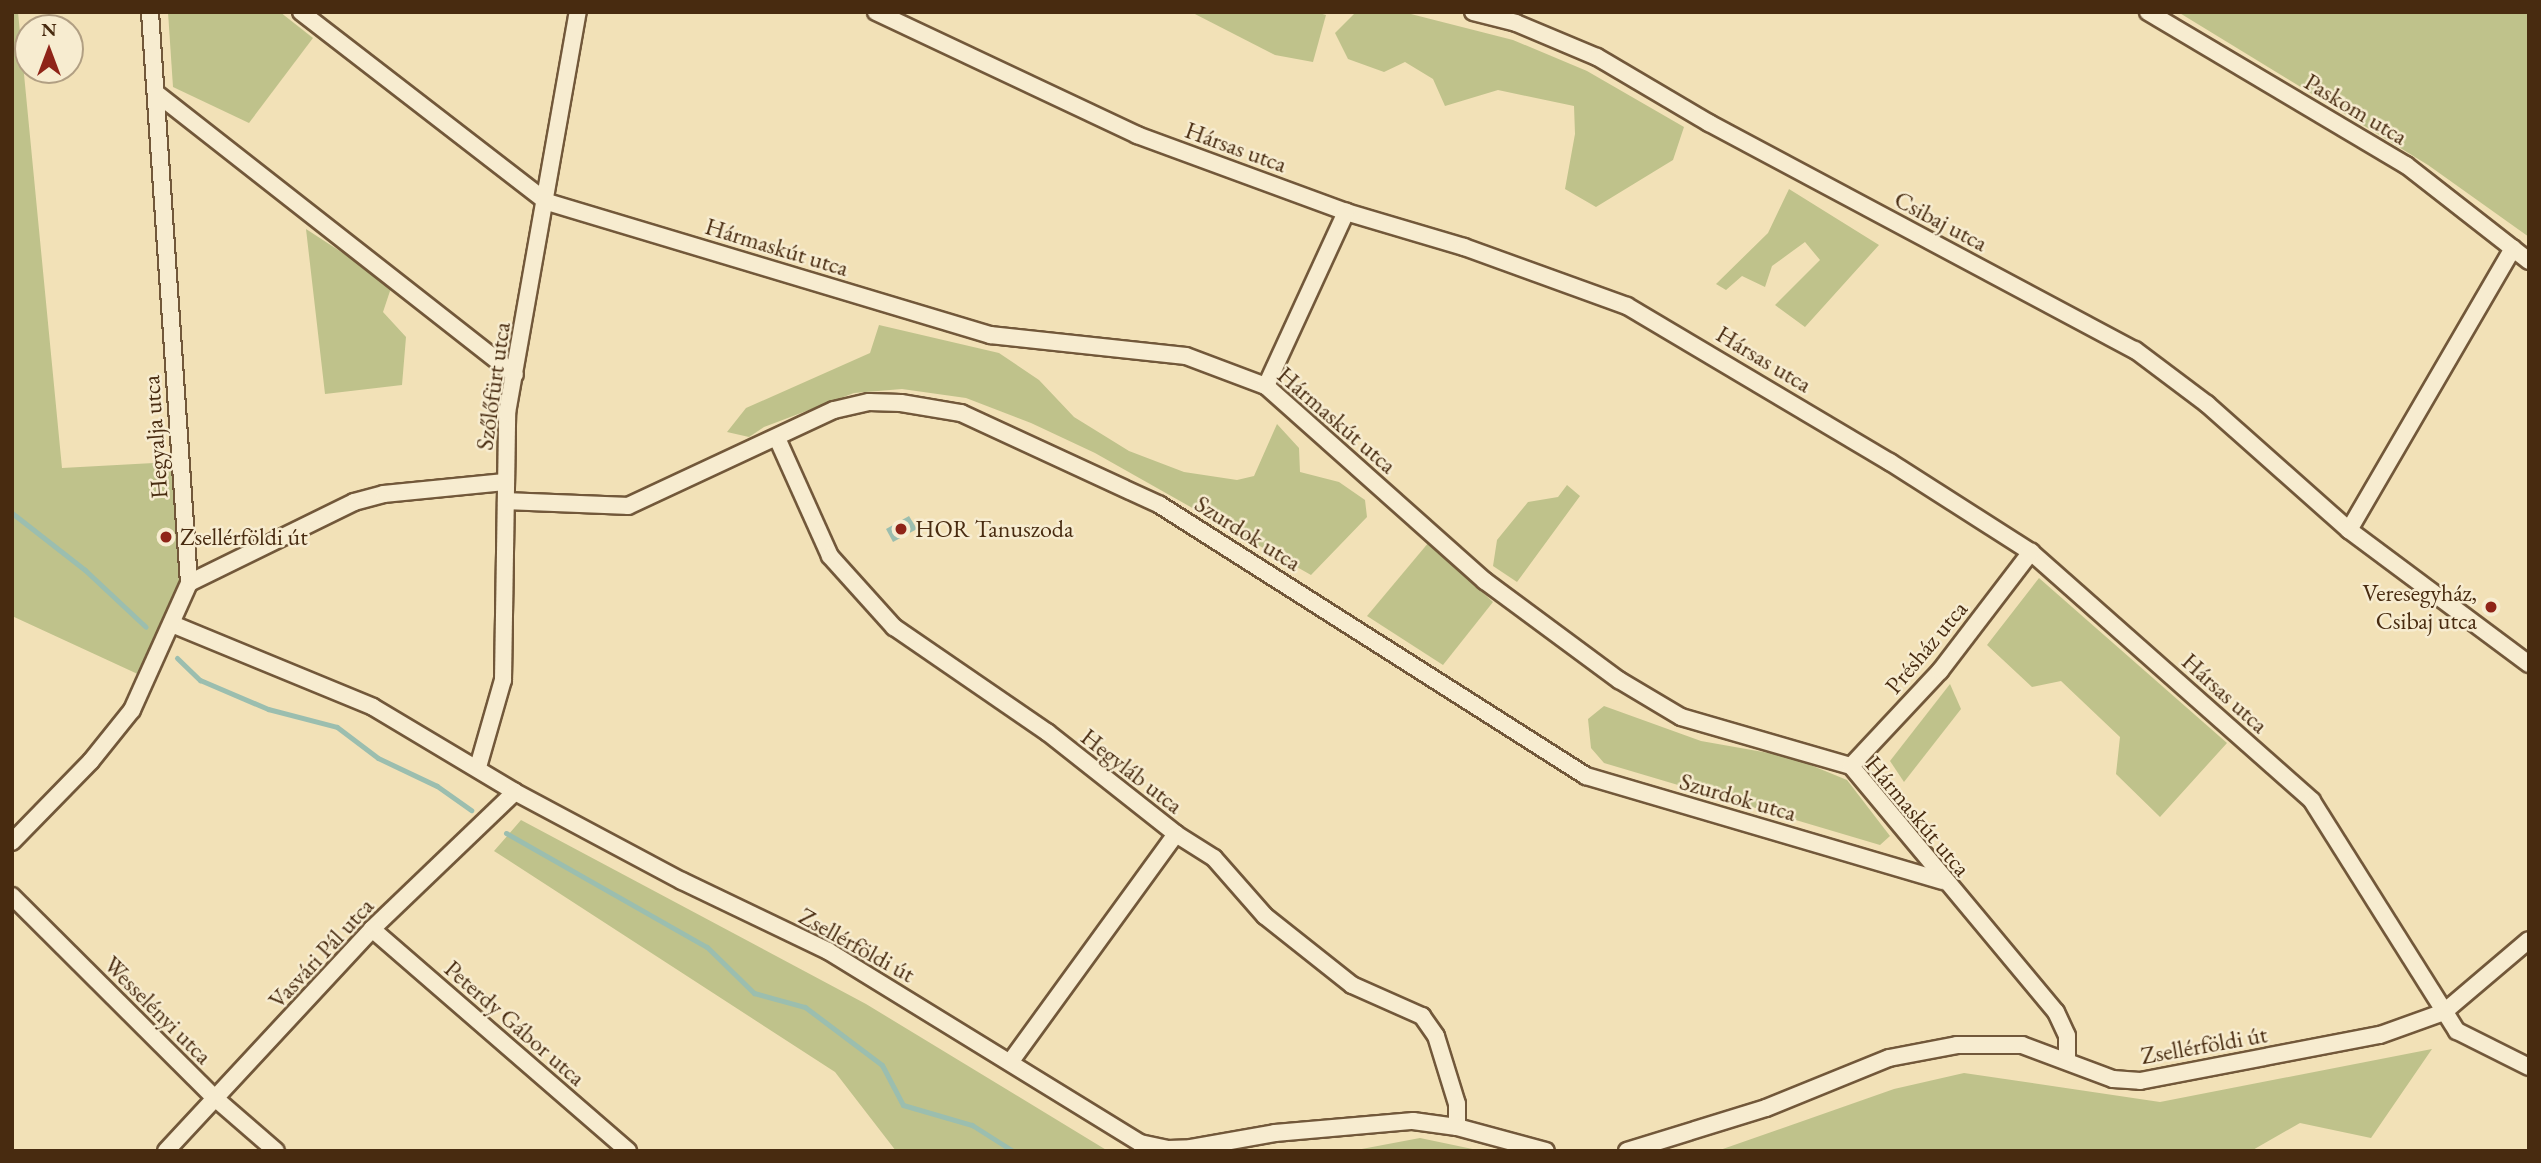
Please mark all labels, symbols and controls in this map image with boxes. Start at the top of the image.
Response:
north arrow [14,14,84,84]
text: N [41,17,57,42]
street label: Paskom utca [2299,67,2413,151]
street label: Hársas utca [1181,115,1291,179]
street label: Csibaj utca [1890,185,1992,257]
street label: Hármaskút utca [702,212,852,282]
street label: Hársas utca [1711,319,1817,399]
street label: Szőlőfürt utca [470,320,516,452]
street label: Hármaskút utca [1272,360,1402,480]
street label: Hegyalja utca [136,374,174,500]
street label: Szurdok utca [1190,489,1306,577]
place label: HOR Tanuszoda [915,515,1074,543]
marker: HOR Tanuszoda [893,521,909,537]
place label: Zsellérföldi út [180,523,308,551]
marker: Zsellérföldi út [158,529,174,545]
place label: Veresegyház, Csibaj utca [2362,579,2477,635]
street label: Présház utca [1879,595,1973,699]
marker: Veresegyház, Csibaj utca [2483,599,2499,615]
street label: Hársas utca [2176,647,2274,739]
street label: Hegyláb utca [1075,722,1189,820]
street label: Hármaskút utca [1859,750,1977,882]
street label: Szurdok utca [1676,767,1800,827]
street label: Vasvári Pál utca [262,892,380,1014]
street label: Zsellérföldi út [794,901,920,989]
street label: Wesselényi utca [98,950,218,1070]
street label: Peterdy Gábor utca [439,954,591,1092]
street label: Zsellérföldi út [2139,1020,2269,1070]

